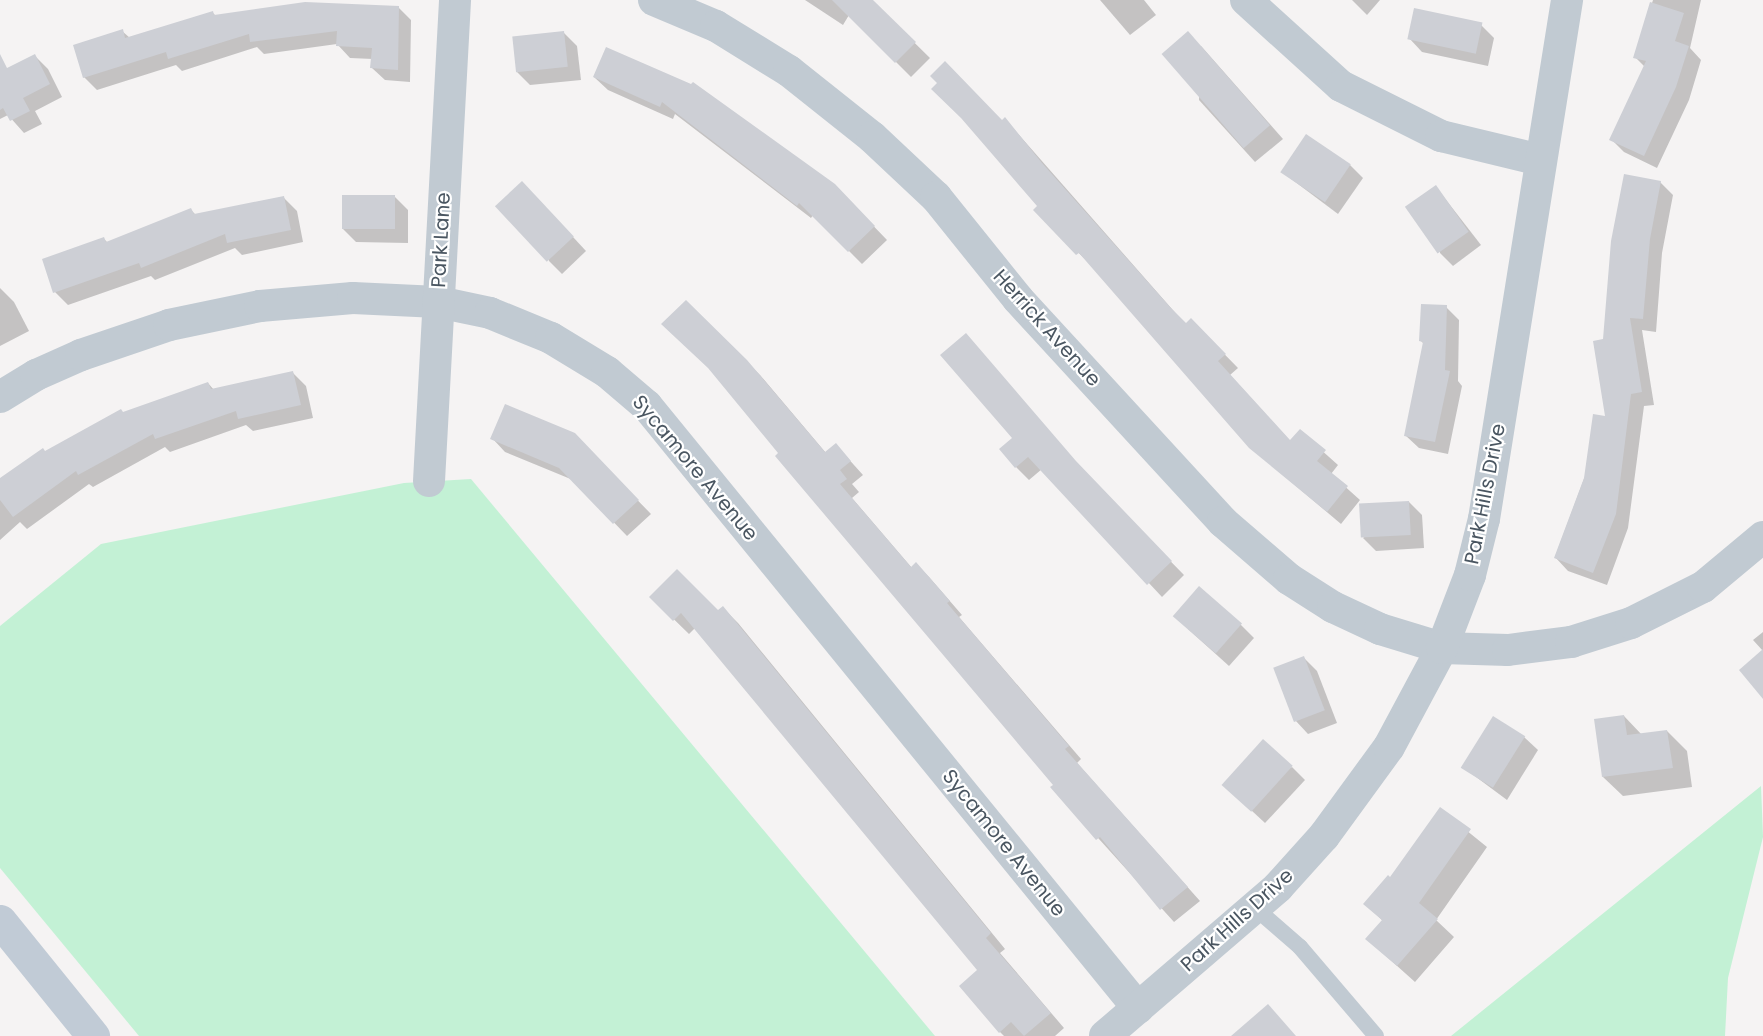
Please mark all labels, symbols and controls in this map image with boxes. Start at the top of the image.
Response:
street label: Park Lane [427,192,455,288]
street label: Herrick Avenue [988,265,1106,391]
street label: Sycamore Avenue [627,390,763,546]
street label: Park Hills Drive [1460,422,1510,566]
street label: Sycamore Avenue [937,765,1071,921]
street label: Park Hills Drive [1176,863,1298,977]

